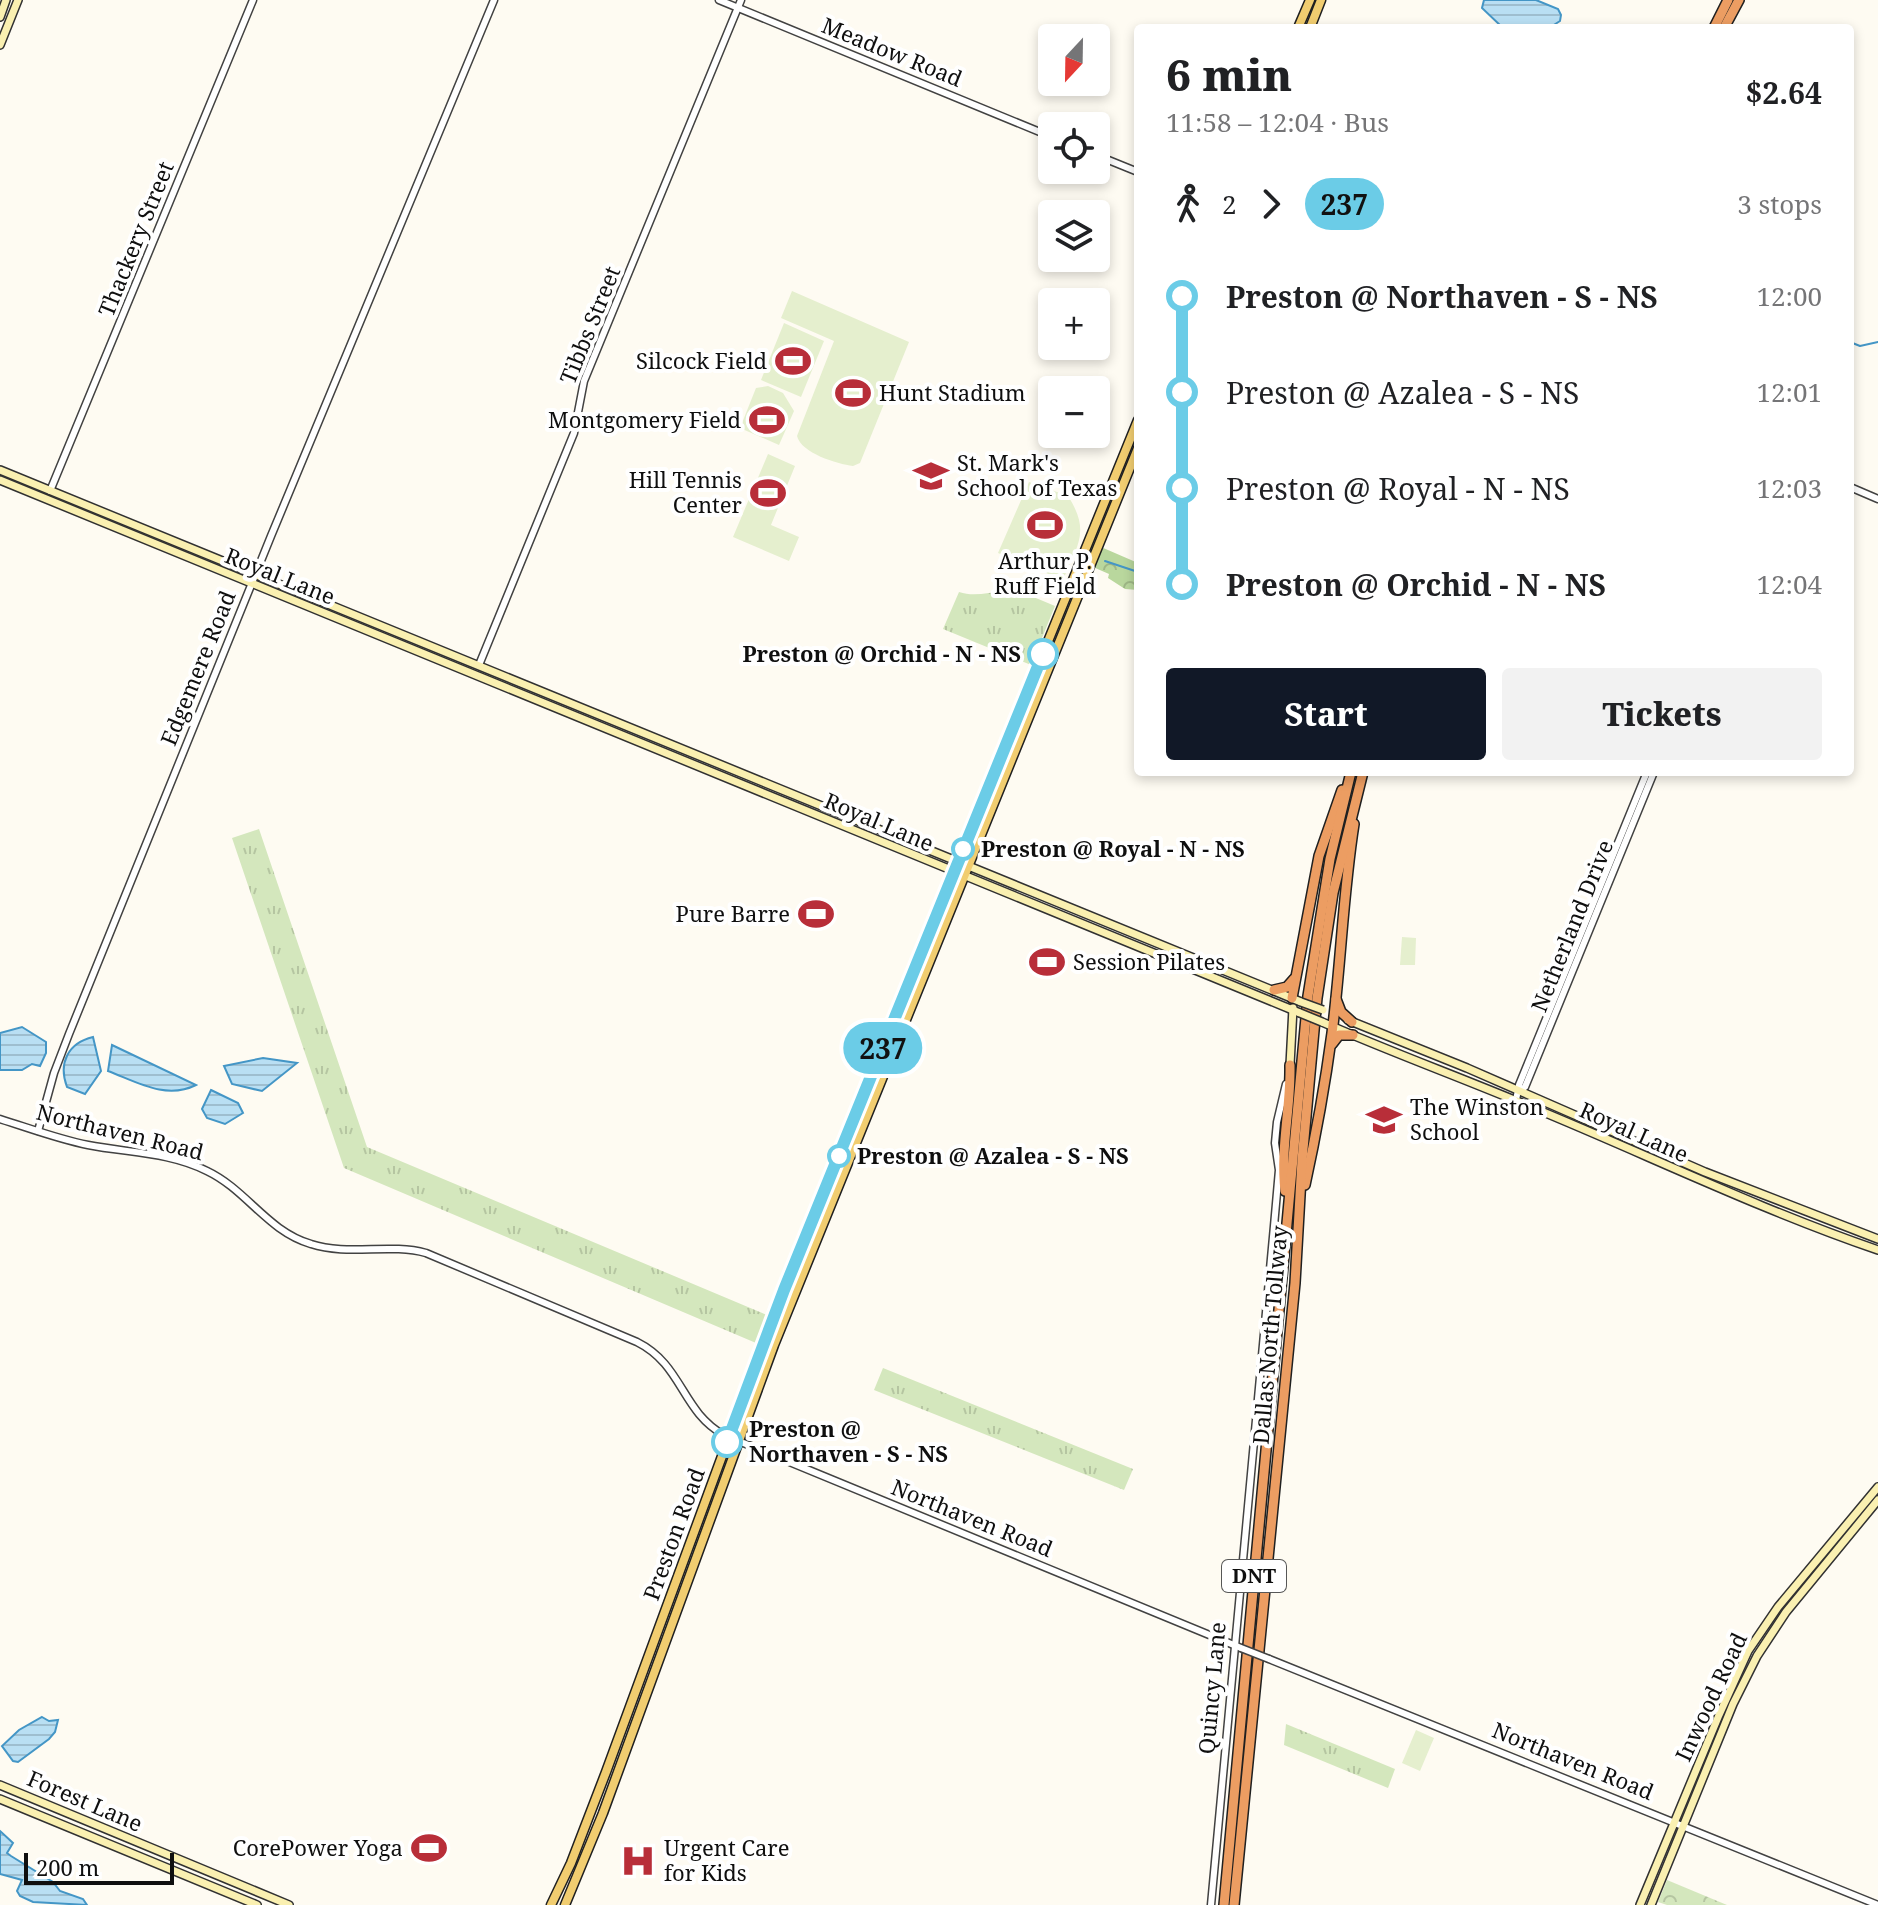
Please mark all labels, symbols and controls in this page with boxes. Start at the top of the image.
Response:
street label: Meadow Road [818,9,967,93]
north arrow [1038,24,1110,96]
map controls [1038,24,1110,448]
text: 6 min [1166,44,1292,104]
text: $2.64 [1745,72,1822,113]
text: 11:58 – 12:04 · Bus [1166,104,1389,140]
button: locate [1038,112,1110,184]
street label: Thackery Street [90,156,180,321]
icon: walk [1166,182,1210,226]
icon: forward [1249,182,1293,226]
text: 237 [1321,185,1368,223]
text: 2 [1222,186,1237,222]
text: 3 stops [1737,186,1822,222]
button: layers [1038,200,1110,272]
street label: Tibbs Street [552,261,626,388]
text: Preston @ Northaven - S - NS [1226,276,1658,317]
text: 12:00 [1756,278,1822,314]
button: + [1038,288,1110,360]
sports icon: Silcock Field [774,342,812,380]
place label: Silcock Field [636,345,767,375]
text: Preston @ Azalea - S - NS [1226,372,1579,413]
sports icon: Hunt Stadium [834,374,872,412]
text: 12:01 [1756,374,1822,410]
button: − [1038,376,1110,448]
place label: Hunt Stadium [879,377,1026,407]
sports icon: Montgomery Field [748,401,786,439]
place label: Montgomery Field [548,404,741,434]
place label: St. Mark's School of Texas [957,447,1117,502]
school or university icon: St. Mark's School of Texas [912,457,950,495]
place label: Hill Tennis Center [629,464,743,519]
text: Preston @ Royal - N - NS [1226,468,1570,509]
text: 12:03 [1756,470,1822,506]
sports icon: Hill Tennis Center [749,474,787,512]
sports icon: Arthur P. Ruff Field [1026,506,1064,544]
street label: Royal Lane [221,539,340,611]
place label: Arthur P. Ruff Field [994,545,1096,600]
text: Preston @ Orchid - N - NS [1226,564,1606,605]
text: 12:04 [1756,566,1822,602]
street label: Edgemere Road [152,585,242,749]
place label: Preston @ Orchid - N - NS [742,638,1021,668]
marker: Preston @ Orchid - N - NS [1028,639,1058,669]
button: Start [1166,668,1486,760]
button: Tickets [1502,668,1822,760]
street label: Royal Lane [820,785,939,858]
place label: Preston @ Royal - N - NS [981,833,1245,863]
street label: Netherland Drive [1523,835,1619,1016]
marker: Preston @ Royal - N - NS [952,838,974,860]
sports icon: Pure Barre [797,895,835,933]
place label: Pure Barre [676,898,790,928]
sports icon: Session Pilates [1028,943,1066,981]
place label: Session Pilates [1073,946,1225,976]
line badge: 237 [837,1022,929,1074]
text: 237 [859,1029,907,1067]
place label: The Winston School [1410,1091,1544,1146]
street label: Royal Lane [1575,1094,1694,1168]
street label: Northaven Road [33,1096,207,1166]
school or university icon: The Winston School [1365,1101,1403,1139]
place label: Preston @ Azalea - S - NS [857,1140,1129,1170]
marker: Preston @ Azalea - S - NS [828,1145,850,1167]
street label: Dallas North Tollway [1245,1224,1294,1445]
place label: Preston @ Northaven - S - NS [749,1413,948,1468]
marker: Preston @ Northaven - S - NS [712,1427,742,1457]
street label: Preston Road [635,1463,711,1604]
street label: Northaven Road [887,1471,1058,1563]
road number: DNT [1222,1560,1286,1592]
street label: Quincy Lane [1190,1621,1232,1755]
street label: Inwood Road [1667,1627,1753,1766]
street label: Northaven Road [1488,1714,1659,1806]
street label: Forest Lane [23,1762,148,1838]
sports icon: CorePower Yoga [410,1829,448,1867]
place label: CorePower Yoga [233,1832,403,1862]
place label: Urgent Care for Kids [664,1832,789,1887]
hospital icon: Urgent Care for Kids [619,1842,657,1880]
scale bar [24,1849,174,1885]
text: 200 m [36,1852,99,1882]

